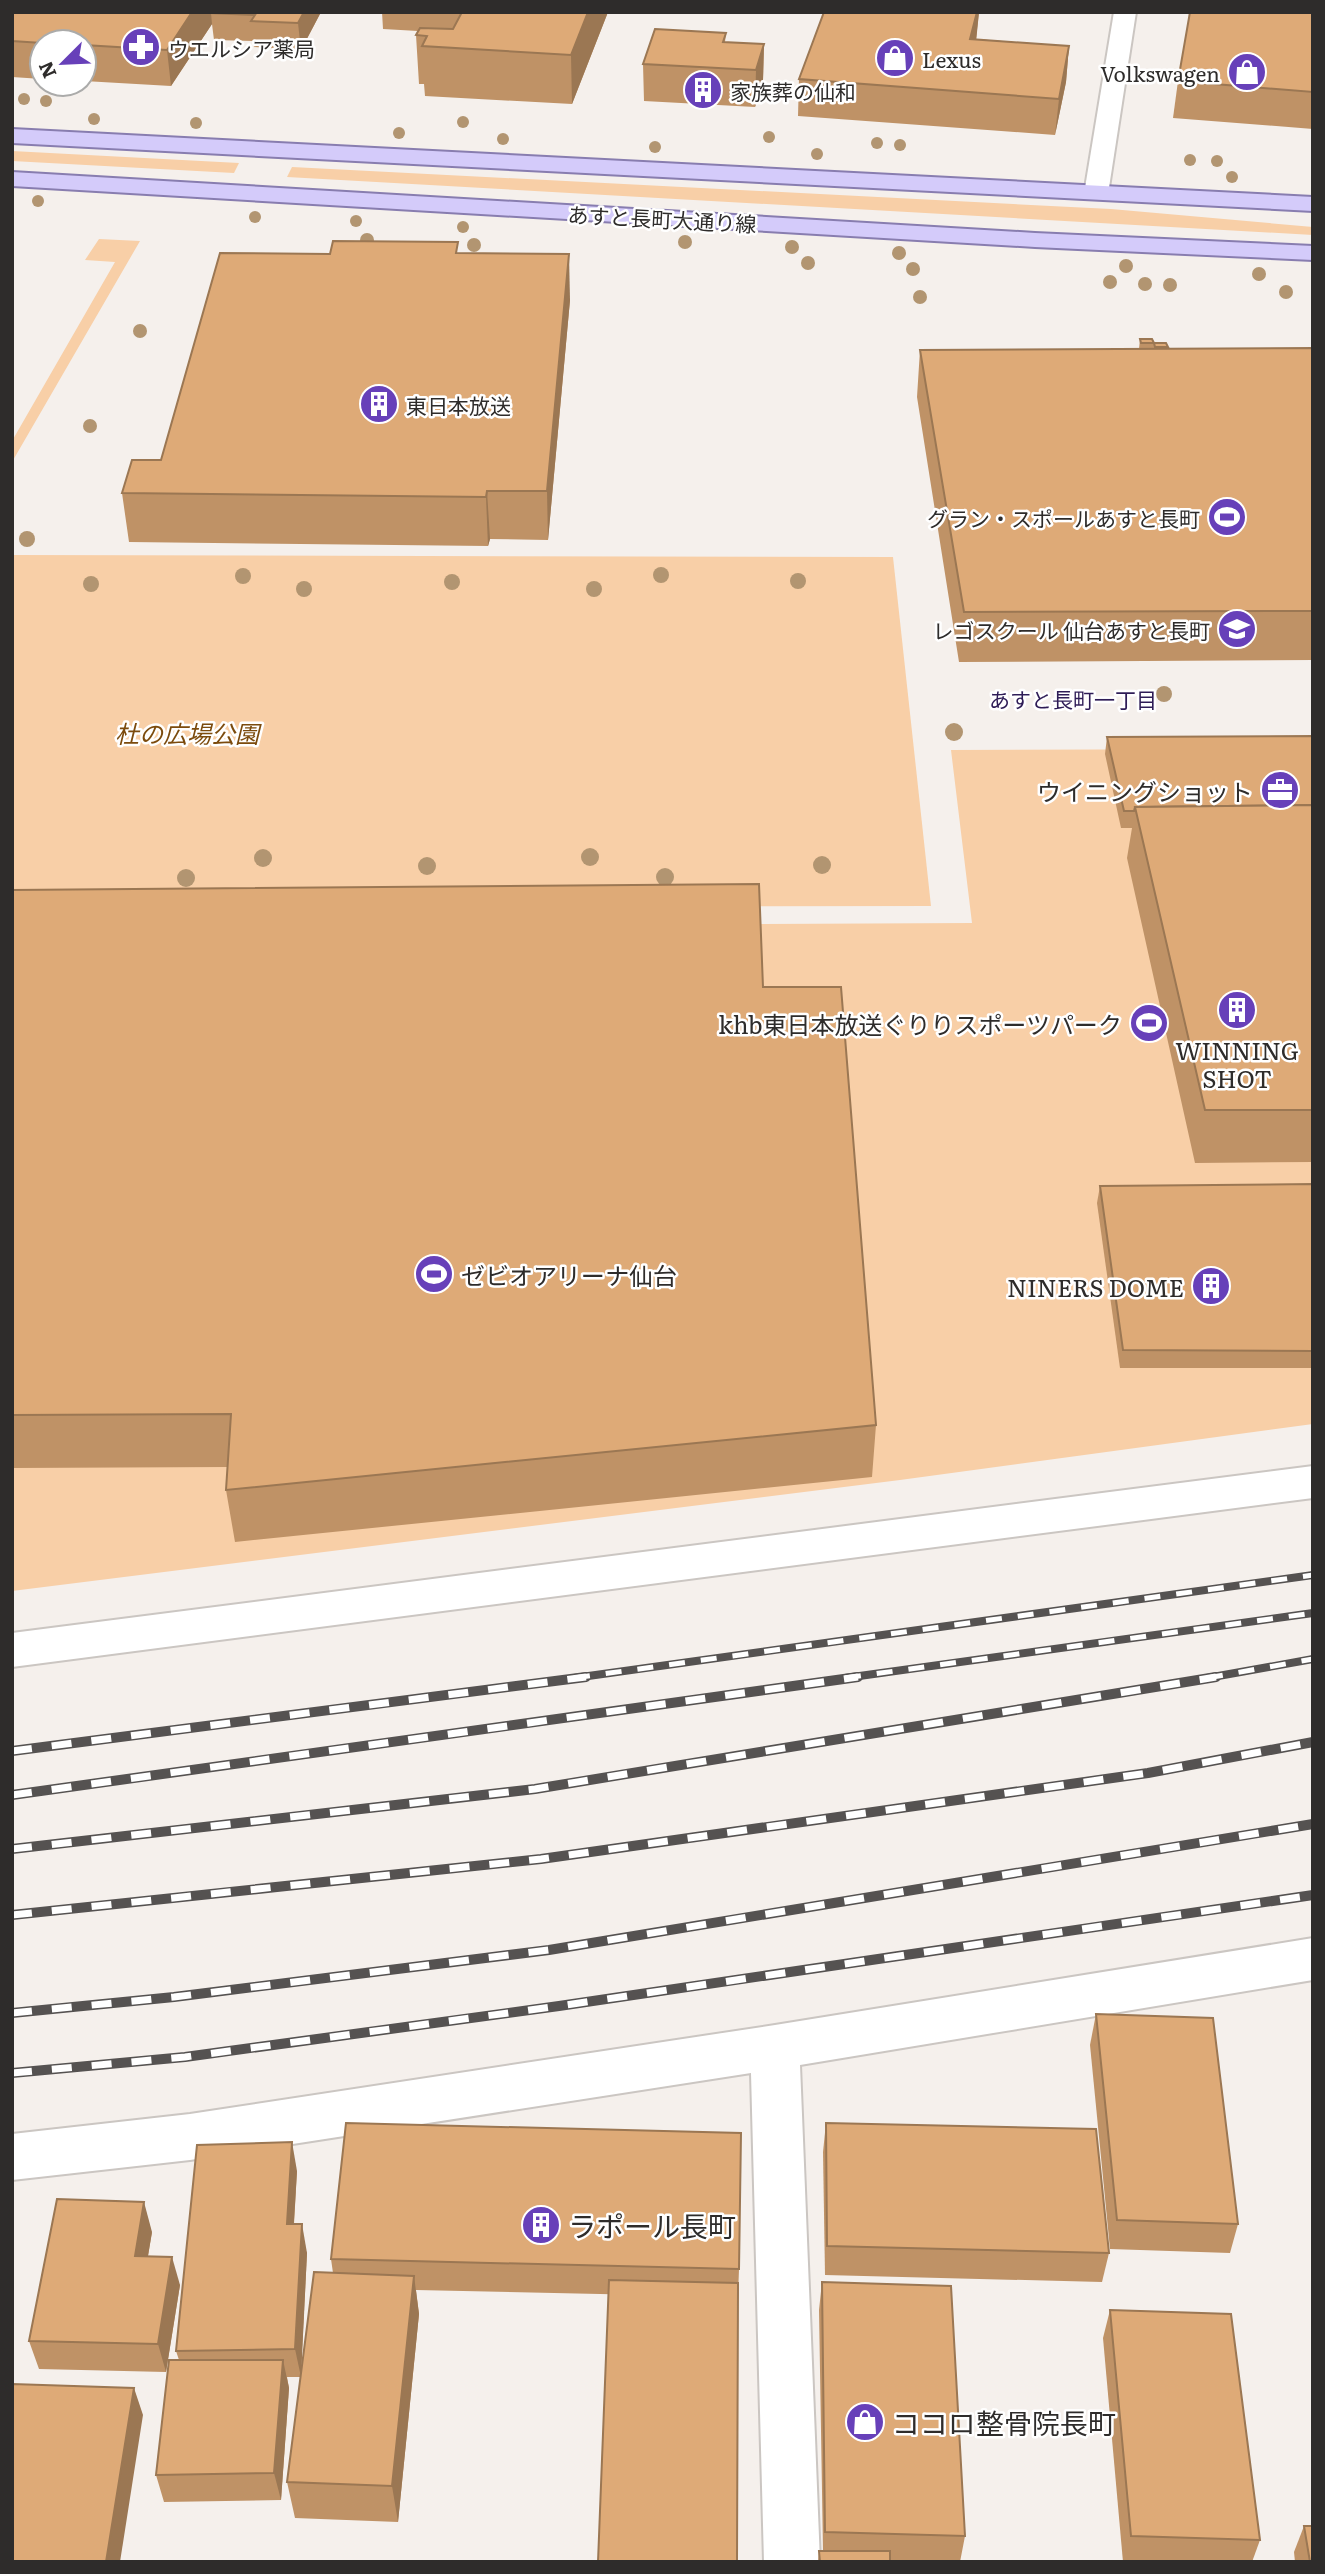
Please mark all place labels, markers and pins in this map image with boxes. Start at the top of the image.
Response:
pharmacy icon: ウエルシア薬局 [120,26,162,68]
place label: ウエルシア薬局 [168,32,315,63]
shop icon: Lexus [874,37,916,79]
place label: Lexus [922,43,981,74]
shop icon: Volkswagen [1226,51,1268,93]
place label: Volkswagen [1100,57,1220,88]
building icon: 家族葬の仙和 [682,69,724,111]
place label: 家族葬の仙和 [730,75,856,106]
building icon: 東日本放送 [358,383,400,425]
place label: 東日本放送 [406,389,511,420]
sports icon: グラン・スポールあすと長町 [1206,496,1248,538]
place label: グラン・スポールあすと長町 [927,502,1200,533]
school or university icon: レゴスクール 仙台あすと長町 [1216,608,1258,650]
place label: レゴスクール 仙台あすと長町 [932,614,1210,645]
office icon: ウイニングショット [1259,769,1301,811]
place label: ウイニングショット [1037,773,1253,808]
building icon: WINNING SHOT [1216,989,1258,1031]
sports icon: khb東日本放送ぐりりスポーツパーク [1128,1002,1170,1044]
place label: khb東日本放送ぐりりスポーツパーク [718,1006,1122,1041]
place label: WINNING SHOT [1175,1032,1299,1095]
sports icon: ゼビオアリーナ仙台 [413,1253,455,1295]
place label: ゼビオアリーナ仙台 [461,1257,677,1292]
building icon: NINERS DOME [1190,1265,1232,1307]
place label: NINERS DOME [1007,1269,1184,1304]
building icon: ラポール長町 [520,2204,562,2246]
place label: ラポール長町 [568,2204,736,2246]
shop icon: ココロ整骨院長町 [844,2401,886,2443]
place label: ココロ整骨院長町 [892,2401,1116,2443]

